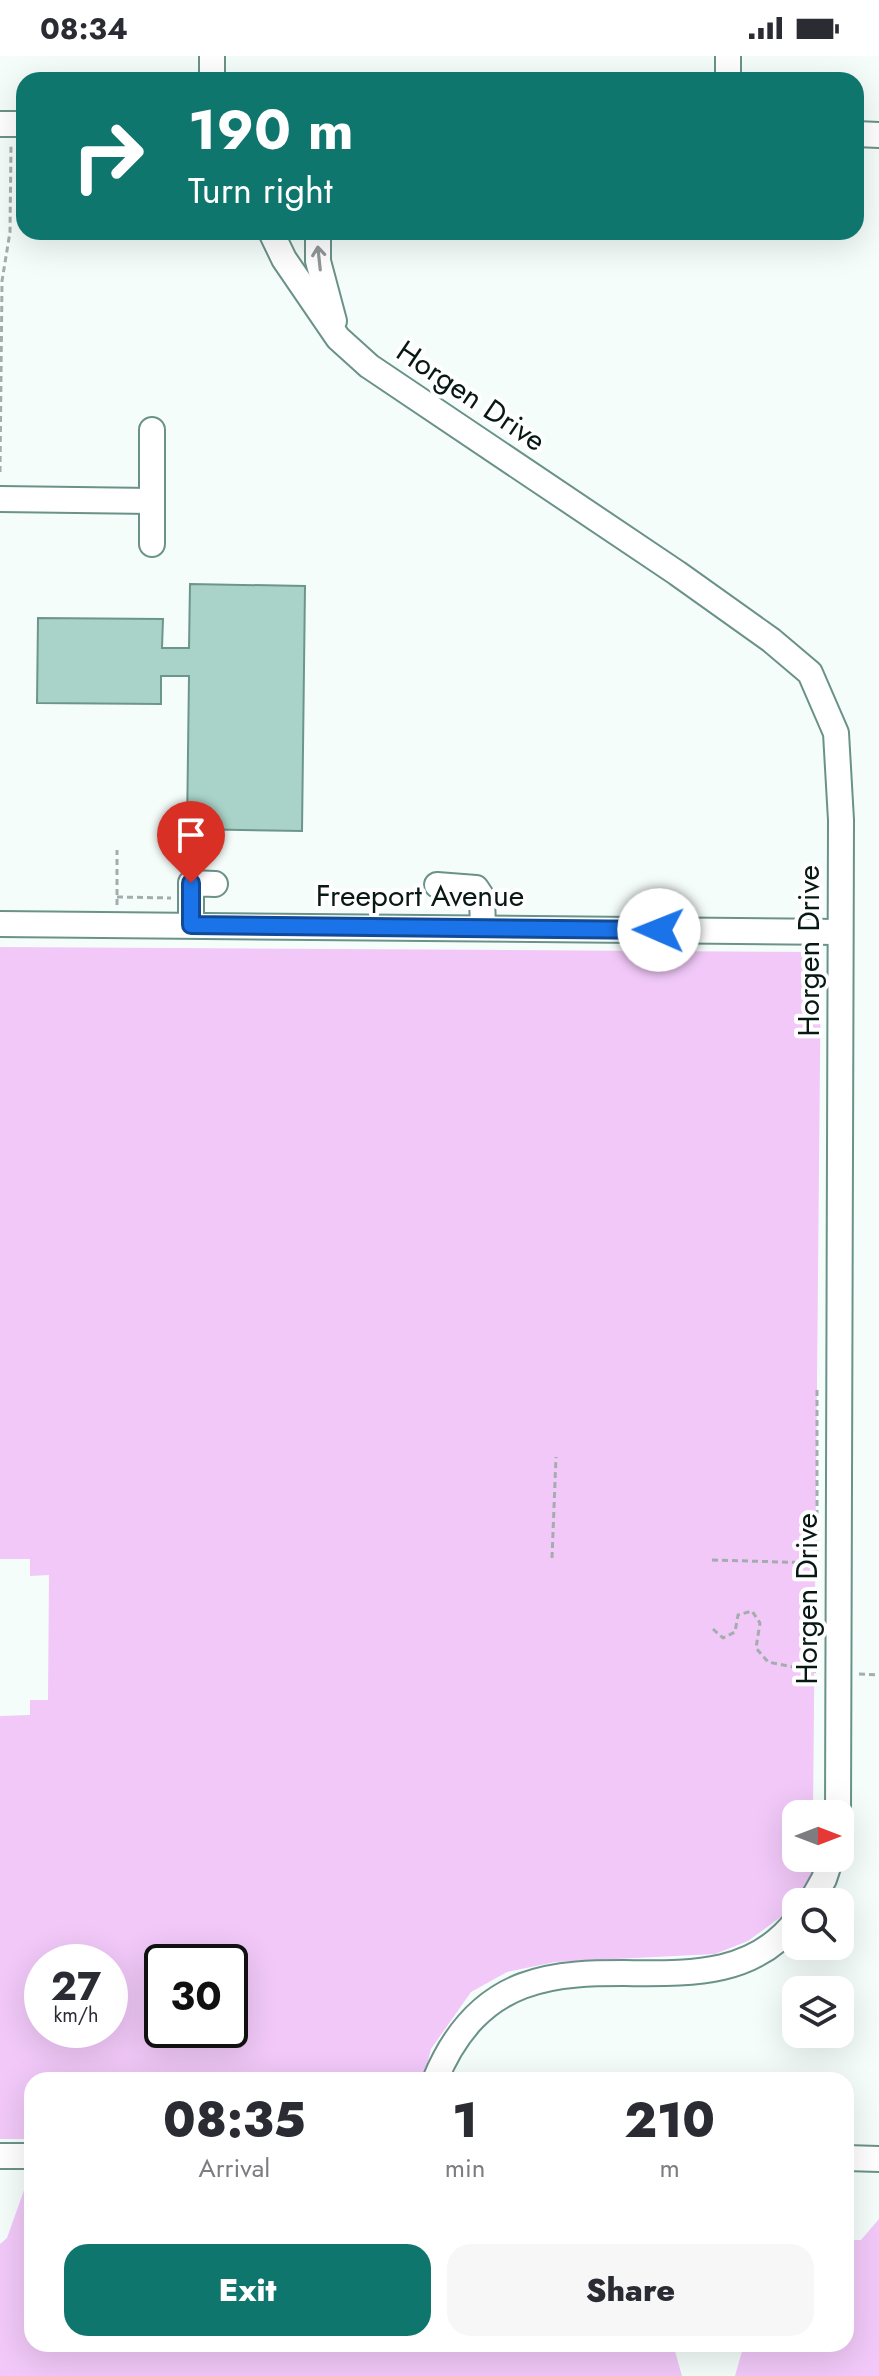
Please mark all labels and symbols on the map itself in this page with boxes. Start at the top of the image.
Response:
one-way arrow [312,246,327,272]
street label: Horgen Drive [388,330,554,461]
pin [157,801,225,883]
street label: Horgen Drive [787,865,830,1037]
street label: Freeport Avenue [316,874,524,917]
position arrow [617,888,701,972]
street label: Horgen Drive [785,1513,828,1685]
north arrow [782,1800,854,1872]
speed limit sign: 30 [144,1944,248,2048]

